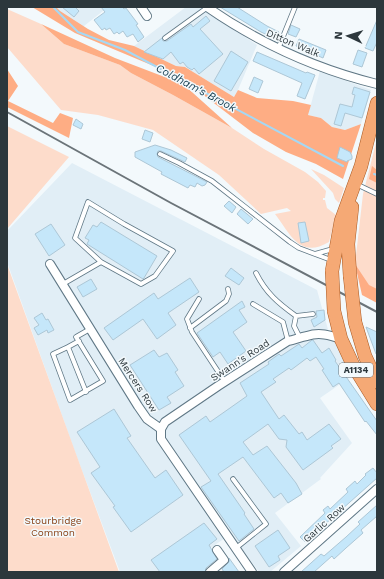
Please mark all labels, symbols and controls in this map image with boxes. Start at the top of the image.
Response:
north arrow [328,16,368,56]
street label: Ditton Walk [265,27,321,59]
text: N [332,31,345,40]
water label: Coldham's Brook [154,61,239,115]
street label: Swann's Road [209,337,271,383]
street label: Mercers Row [116,356,160,415]
road number: A1134 [339,363,373,377]
street label: Garlic Row [301,501,348,545]
park label: Stourbridge Common [24,515,82,538]

